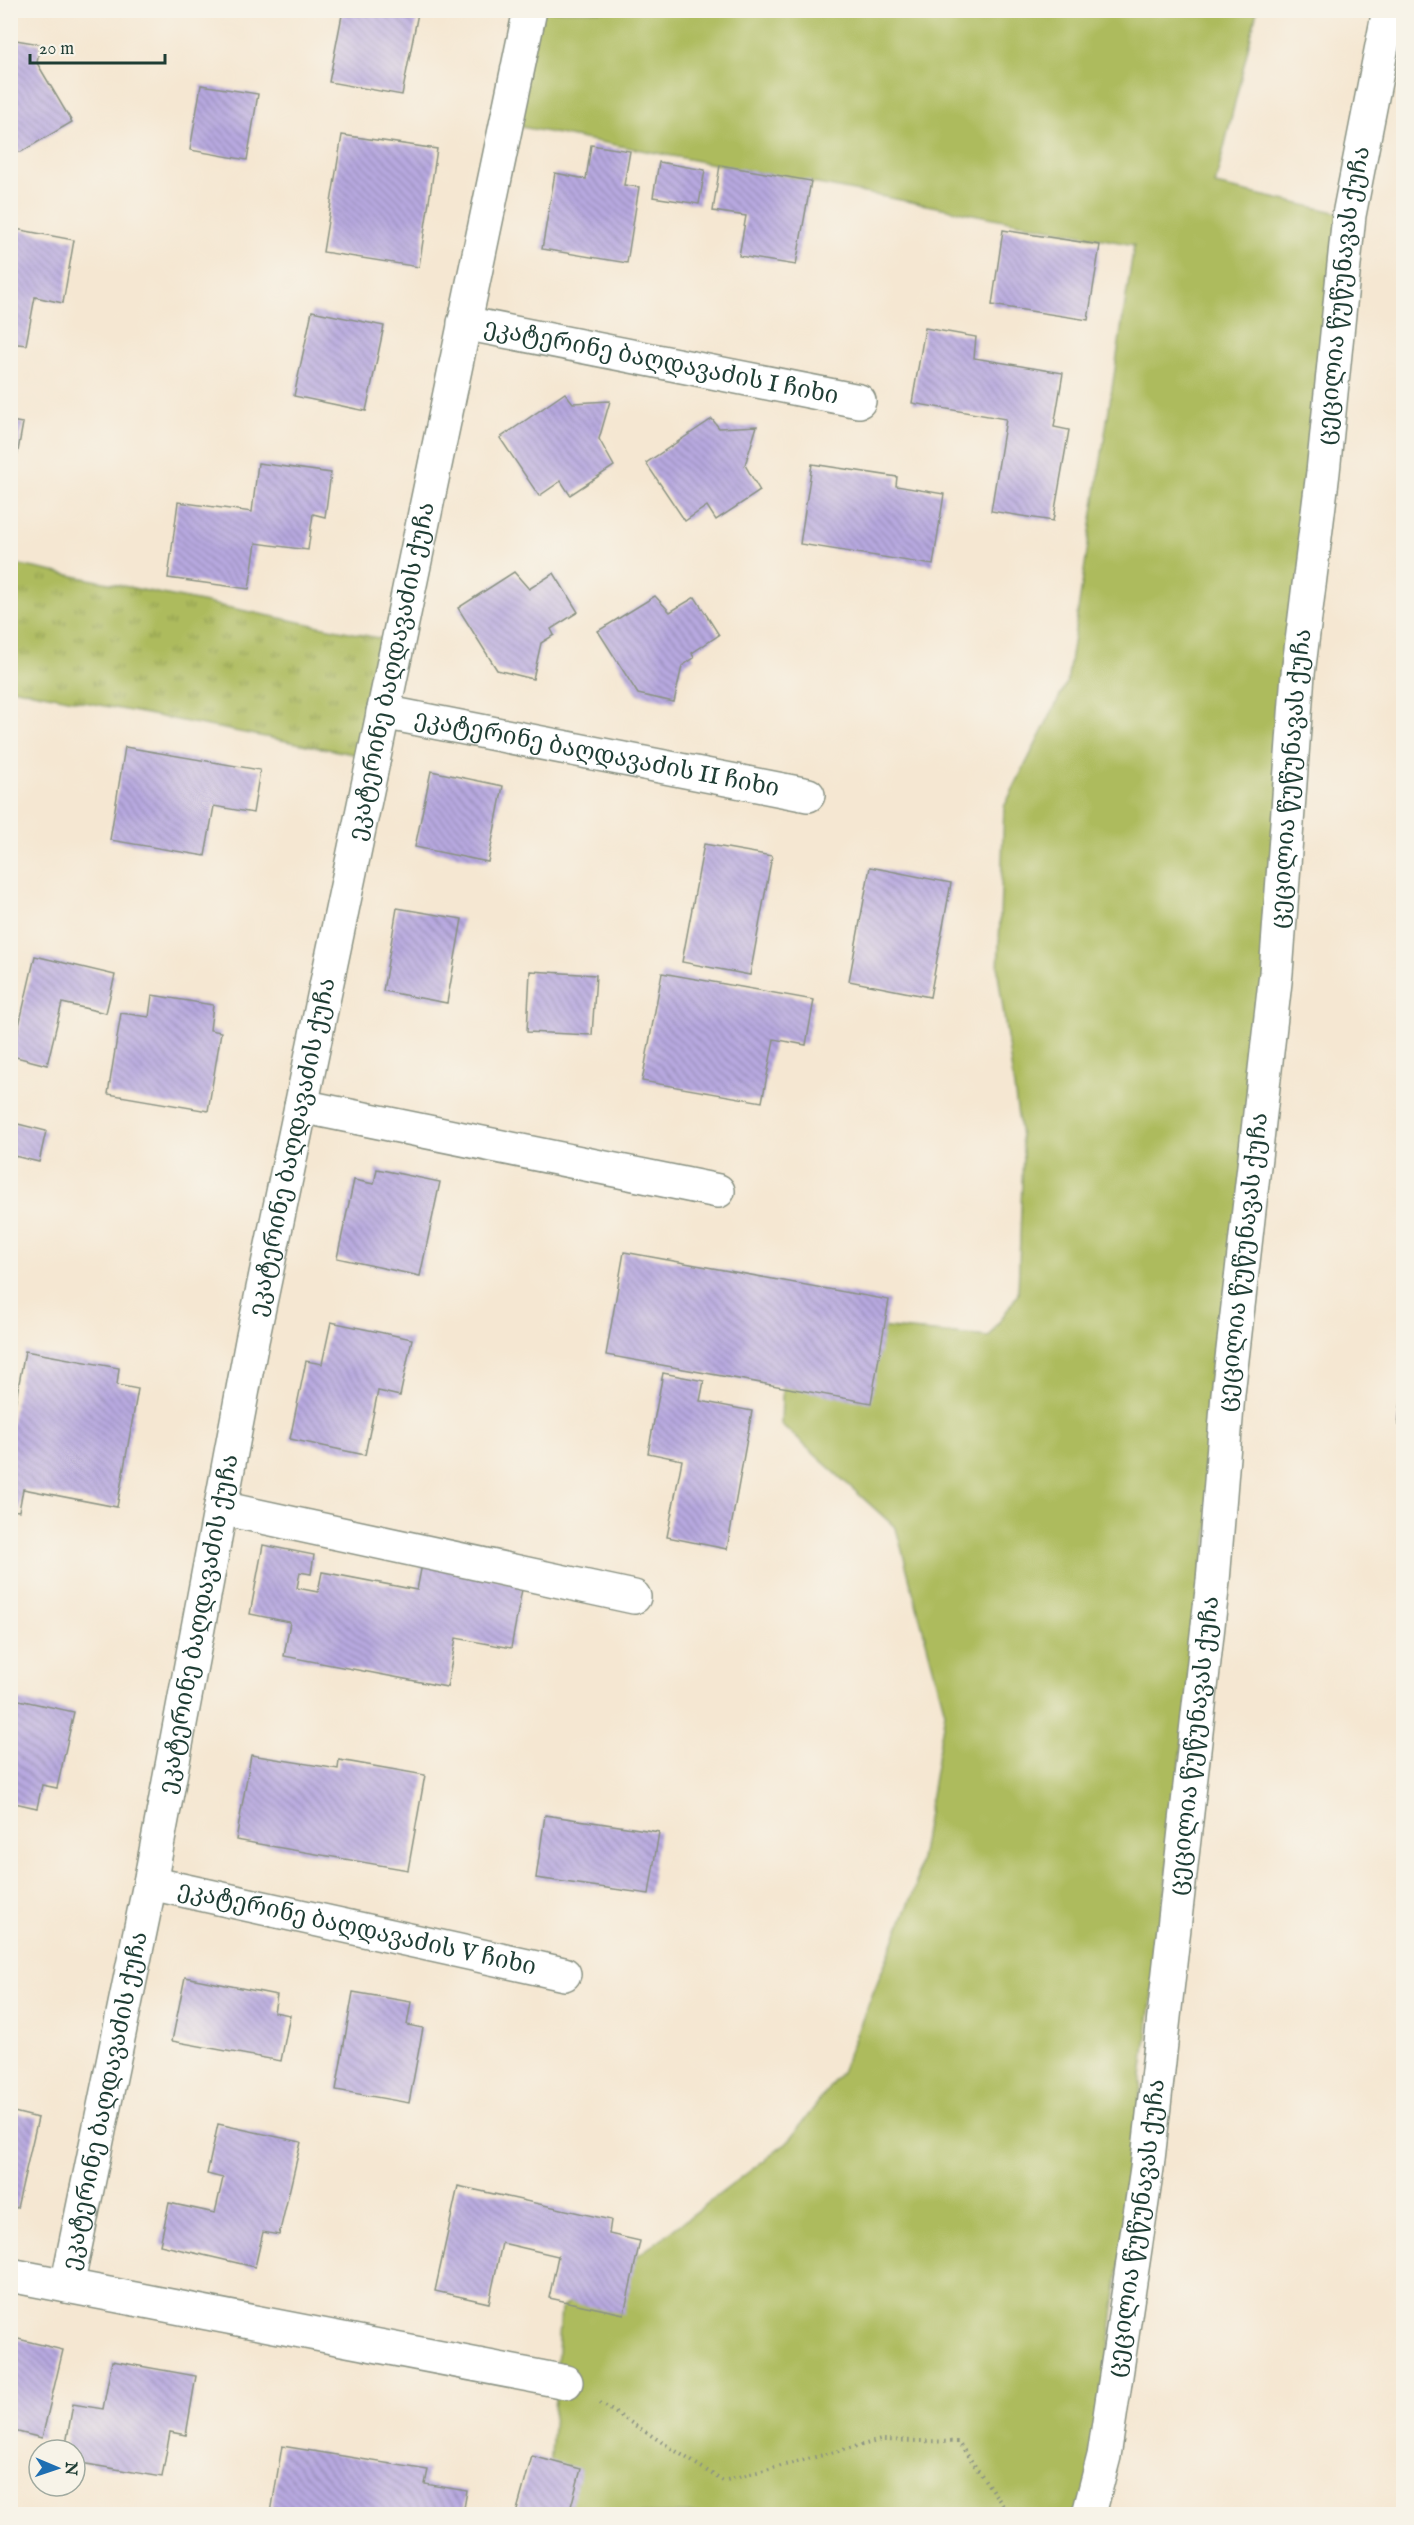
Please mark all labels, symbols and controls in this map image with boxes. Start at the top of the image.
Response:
scale bar [30,27,165,65]
text: 20 m [39,38,74,61]
street label: ცეცილია წუწუნავას ქუჩა [1310,144,1378,447]
street label: ეკატერინე ბაღდავაძის I ჩიხი [481,312,841,412]
street label: ეკატერინე ბაღდავაძის ქუჩა [341,499,442,844]
street label: ცეცილია წუწუნავას ქუჩა [1264,627,1319,930]
street label: ეკატერინე ბაღდავაძის II ჩიხი [412,703,782,805]
street label: ეკატერინე ბაღდავაძის ქუჩა [242,975,343,1319]
street label: ცეცილია წუწუნავას ქუჩა [1211,1111,1275,1413]
street label: ეკატერინე ბაღდავაძის ქუჩა [152,1452,246,1796]
street label: ცეცილია წუწუნავას ქუჩა [1162,1594,1227,1897]
street label: ეკატერინე ბაღდავაძის V ჩიხი [175,1874,539,1983]
street label: ეკატერინე ბაღდავაძის ქუჩა [55,1929,155,2273]
street label: ცეცილია წუწუნავას ქუჩა [1100,2077,1172,2380]
north arrow [27,2438,87,2498]
text: N [60,2460,80,2476]

